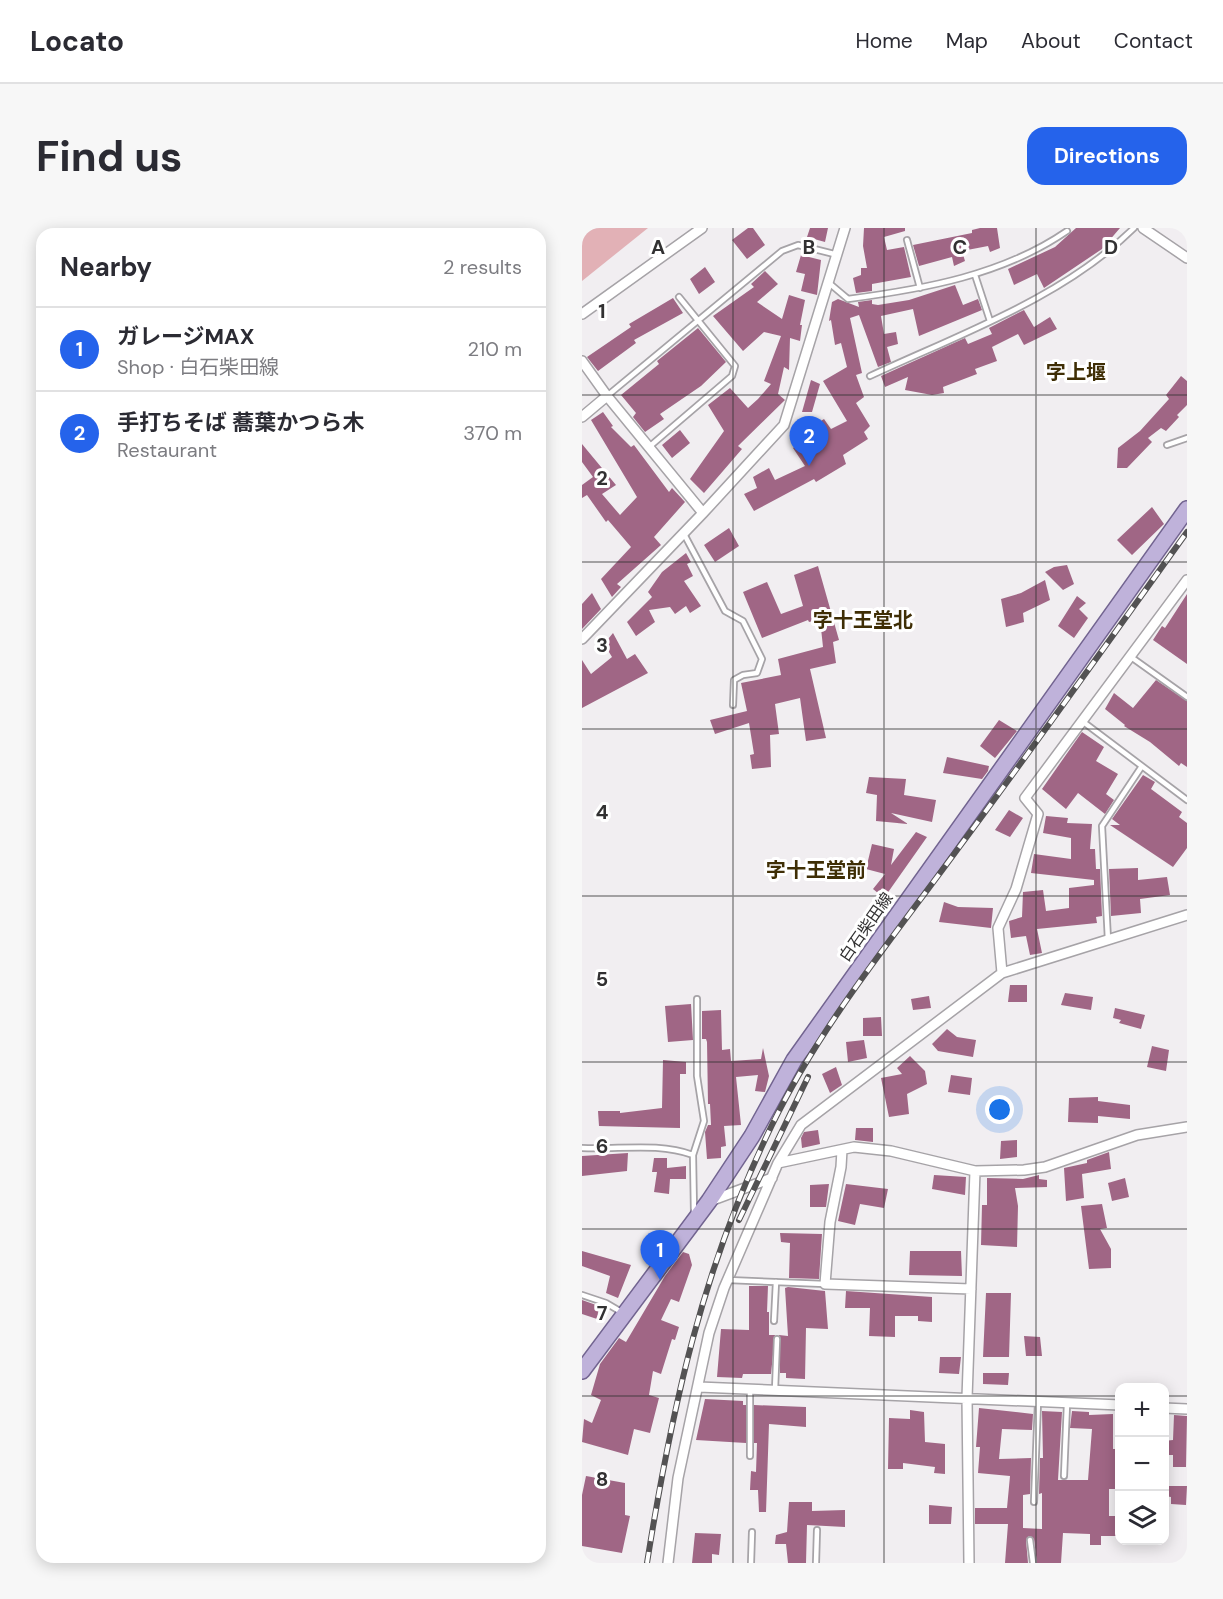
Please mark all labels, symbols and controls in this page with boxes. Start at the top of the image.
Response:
text: Locato [30,23,124,60]
text: Home [855,27,913,55]
text: Map [946,27,988,55]
text: About [1021,27,1081,55]
text: Contact [1114,27,1193,55]
button: Directions [1027,127,1187,185]
text: Find us [36,129,182,184]
text: A [651,234,665,260]
text: B [803,234,815,260]
text: C [953,234,967,260]
text: D [1104,234,1118,260]
text: Nearby [60,250,152,284]
text: 2 results [443,254,522,280]
text: 1 [598,298,606,324]
text: ガレージMAX [117,322,254,351]
text: 1 [76,336,83,362]
text: 210 m [467,336,522,362]
text: Shop · 白石柴田線 [117,354,279,380]
district label: 字上堰 [1046,359,1106,385]
text: 手打ちそば 蕎葉かつら木 [117,408,364,437]
pin: 2 [790,416,828,466]
text: 2 [74,420,85,446]
text: 370 m [463,420,522,446]
text: Restaurant [117,437,217,463]
text: 2 [596,465,608,491]
district label: 字十王堂北 [813,607,913,633]
text: 3 [596,632,608,658]
text: 4 [596,799,609,825]
district label: 字十王堂前 [766,857,866,883]
street label: 白石柴田線 [834,888,898,966]
text: 5 [596,966,608,992]
your location [985,1095,1014,1124]
text: 6 [596,1133,608,1159]
pin: 1 [640,1230,680,1280]
text: 7 [597,1300,608,1326]
map controls [1115,1383,1169,1545]
button: + [1115,1383,1169,1437]
button: − [1115,1437,1169,1491]
text: 8 [596,1466,608,1492]
button: layers [1115,1491,1169,1545]

